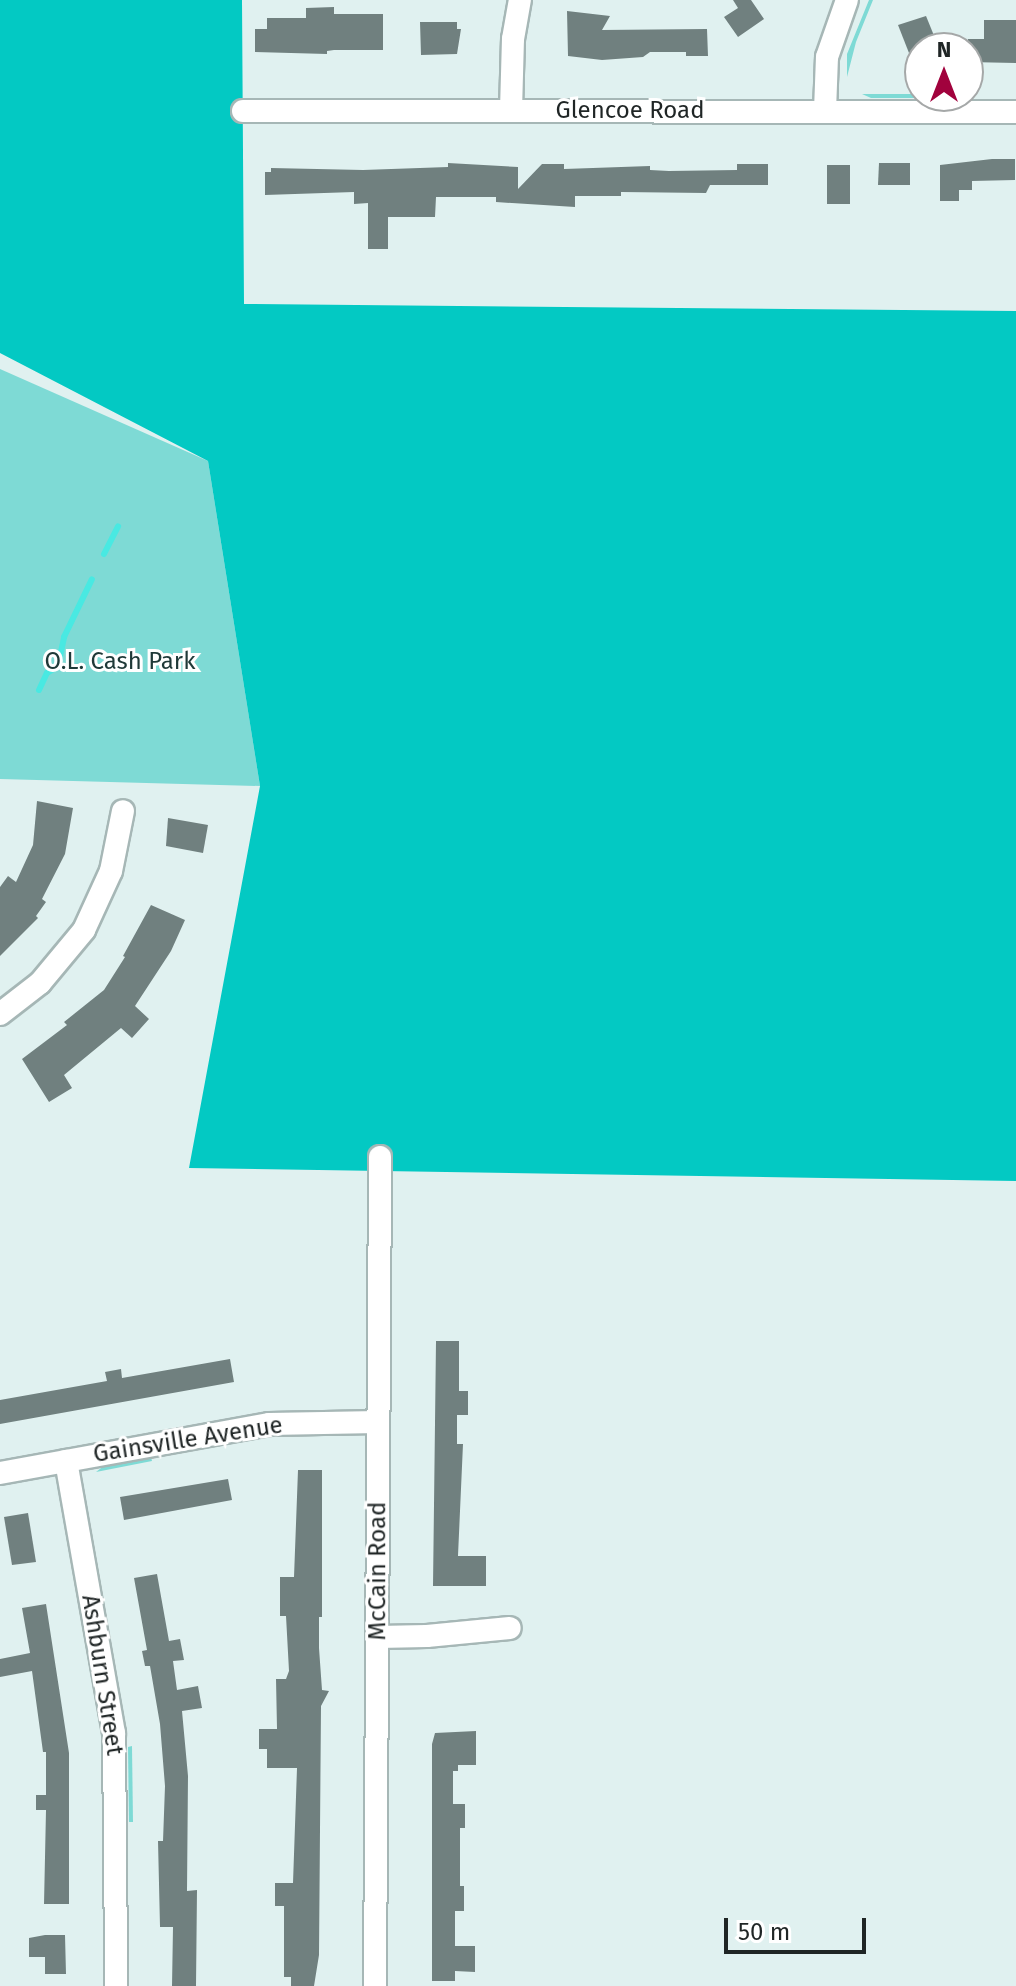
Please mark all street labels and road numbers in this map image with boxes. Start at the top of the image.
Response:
street label: Glencoe Road [556,97,704,125]
street label: Gainsville Avenue [91,1411,285,1469]
street label: McCain Road [364,1502,392,1640]
street label: Ashburn Street [75,1593,129,1757]

